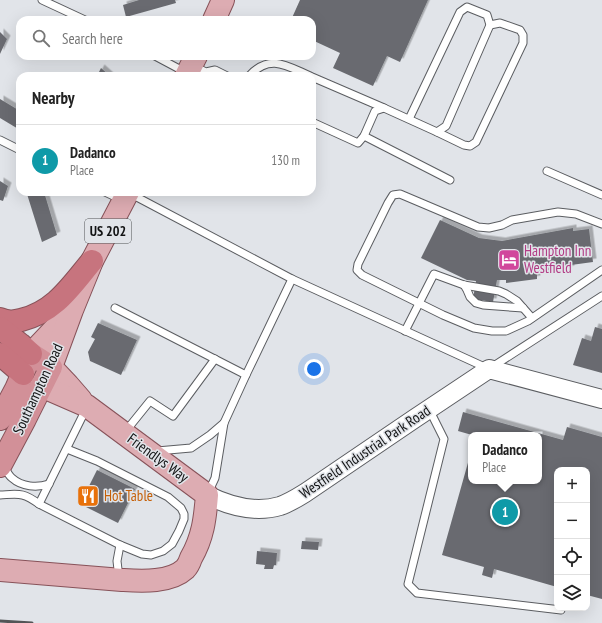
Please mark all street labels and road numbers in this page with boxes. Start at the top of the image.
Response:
road number: US 202 [85,219,131,243]
street label: Southampton Road [8,340,67,437]
street label: Westfield Industrial Park Road [296,401,434,502]
street label: Friendlys Way [124,429,193,486]

